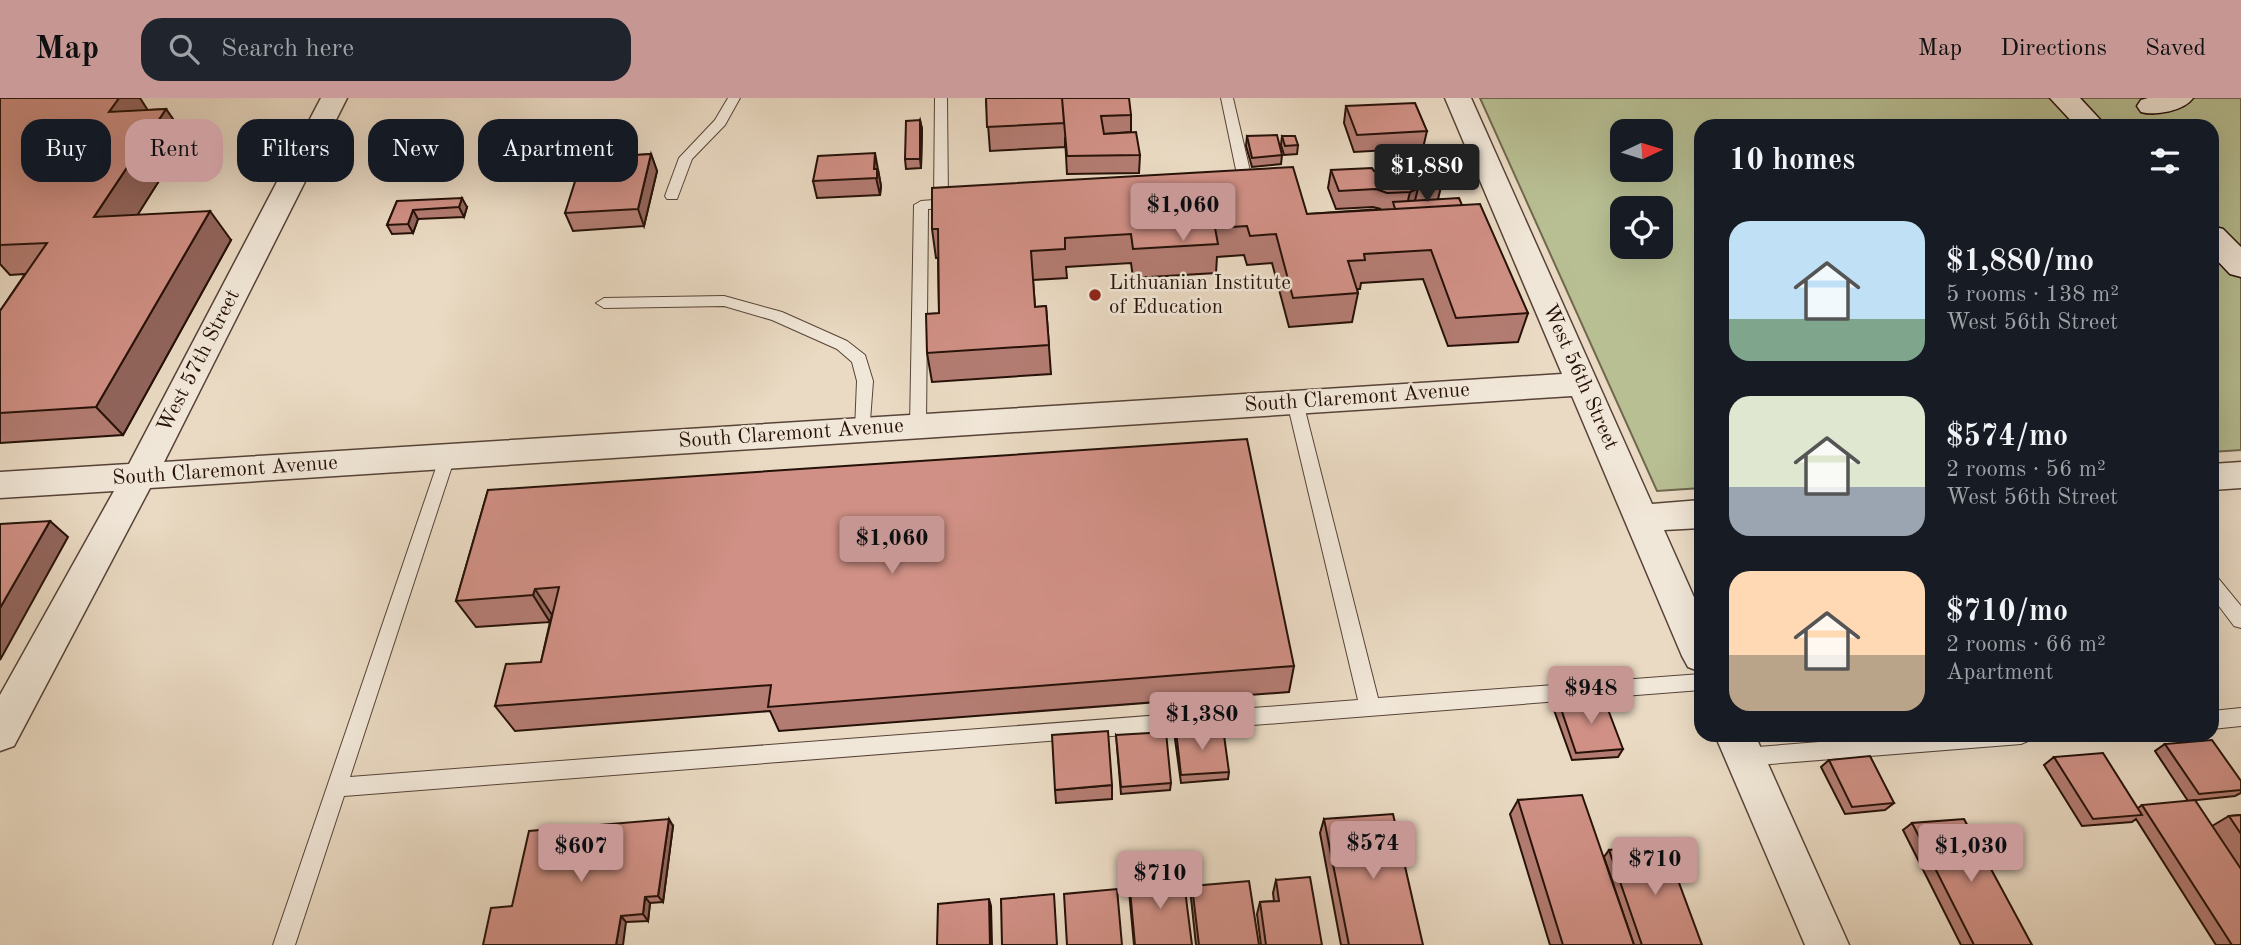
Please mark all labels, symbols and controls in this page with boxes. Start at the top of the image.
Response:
search box [141,18,631,81]
icon: search [165,30,203,68]
text: Map [35,33,99,66]
text: Search here [221,36,354,62]
text: Map [1918,37,1962,61]
text: Directions [2000,37,2107,61]
text: Saved [2145,37,2206,61]
chip: Buy [21,119,111,182]
chip: Rent [125,119,223,182]
chip: Filters [237,119,354,182]
chip: New [368,119,464,182]
chip: Apartment [478,119,638,182]
north arrow [1610,119,1673,182]
map controls [1610,119,1673,259]
icon: filters [2146,142,2184,180]
pin: $1,880 [1370,144,1484,204]
text: 10 homes [1729,146,1855,176]
text: $1,880 [1390,155,1464,178]
pin: $1,060 [1126,184,1240,243]
text: $1,060 [1146,194,1220,217]
button: locate [1610,196,1673,259]
text: $1,880/mo [1946,247,2094,277]
icon: home [1785,249,1869,333]
place label: Lithuanian Institute of Education [1109,273,1291,318]
text: 5 rooms · 138 m² [1946,283,2119,306]
street label: West 57th Street [154,286,244,436]
marker: Lithuanian Institute of Education [1087,287,1103,303]
street label: West 56th Street [1538,301,1622,453]
text: West 56th Street [1946,311,2118,334]
street label: South Claremont Avenue [1244,380,1470,416]
street label: South Claremont Avenue [678,416,904,452]
text: $574/mo [1946,422,2068,452]
icon: home [1785,424,1869,508]
street label: South Claremont Avenue [112,453,338,489]
text: 2 rooms · 56 m² [1946,458,2106,481]
text: West 56th Street [1946,486,2118,509]
pin: $1,060 [835,517,949,576]
text: $1,060 [855,527,929,550]
text: $710/mo [1946,597,2068,627]
icon: home [1785,599,1869,683]
text: 2 rooms · 66 m² [1946,633,2106,656]
text: Apartment [1946,661,2054,684]
pin: $948 [1550,666,1632,726]
text: $948 [1564,677,1618,700]
pin: $1,380 [1145,692,1259,752]
text: $1,380 [1165,703,1239,726]
pin: $574 [1332,822,1414,881]
pin: $607 [540,824,622,884]
pin: $1,030 [1914,824,2028,884]
text: $574 [1346,832,1400,855]
text: $607 [554,835,608,858]
text: $1,030 [1934,835,2008,858]
pin: $710 [1614,838,1696,897]
text: $710 [1628,848,1682,871]
pin: $710 [1119,852,1201,911]
text: $710 [1133,862,1187,885]

